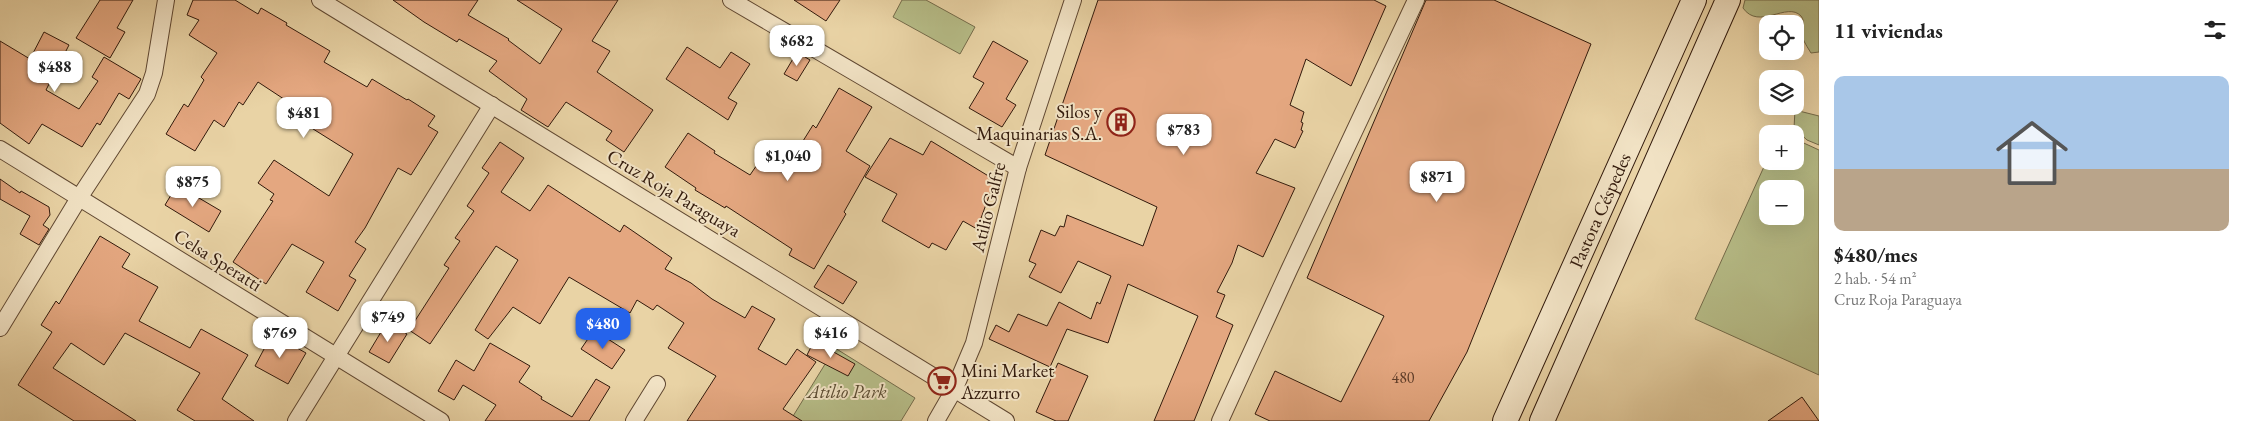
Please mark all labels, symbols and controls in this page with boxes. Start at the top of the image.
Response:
map controls [1759,15,1804,225]
button: locate [1759,15,1804,60]
icon: filters [2201,16,2229,44]
text: 11 viviendas [1834,17,1943,44]
pin: $682 [767,24,827,67]
text: $682 [781,30,813,51]
pin: $488 [25,51,85,93]
text: $488 [39,56,71,77]
button: layers [1759,70,1804,115]
pin: $481 [274,96,334,139]
place label: Silos y Maquinarias S.A. [976,99,1103,146]
text: $481 [288,102,320,123]
building icon: Silos y Maquinarias S.A. [1106,107,1136,137]
icon: home [1987,108,2077,198]
pin: $783 [1154,114,1214,156]
text: $783 [1168,119,1200,140]
button: + [1759,125,1804,170]
pin: $1,040 [747,140,829,182]
street label: Cruz Roja Paraguaya [603,143,746,243]
text: $1,040 [765,145,811,166]
street label: Pastora Céspedes [1563,149,1636,272]
street label: Atilio Galfre [965,159,1011,256]
pin: $871 [1407,160,1467,203]
pin: $875 [163,166,223,208]
text: $871 [1421,166,1453,187]
text: $875 [177,171,209,192]
button: − [1759,180,1804,225]
street label: Celsa Speratti [169,223,267,297]
text: $480/mes [1834,241,1918,268]
text: 2 hab. · 54 m² [1834,268,1916,289]
text: Cruz Roja Paraguaya [1834,289,1962,310]
pin: $749 [358,300,418,343]
text: $749 [372,306,404,327]
pin: $480 [573,308,633,350]
text: $480 [587,313,619,334]
pin: $769 [250,316,310,359]
pin: $416 [801,316,861,359]
text: $769 [264,322,296,343]
text: $416 [815,322,847,343]
place label: Mini Market Azzurro [960,358,1054,405]
supermarket icon: Mini Market Azzurro [927,366,957,396]
house number: 480 [1391,367,1415,388]
park label: Atilio Park [805,379,887,404]

